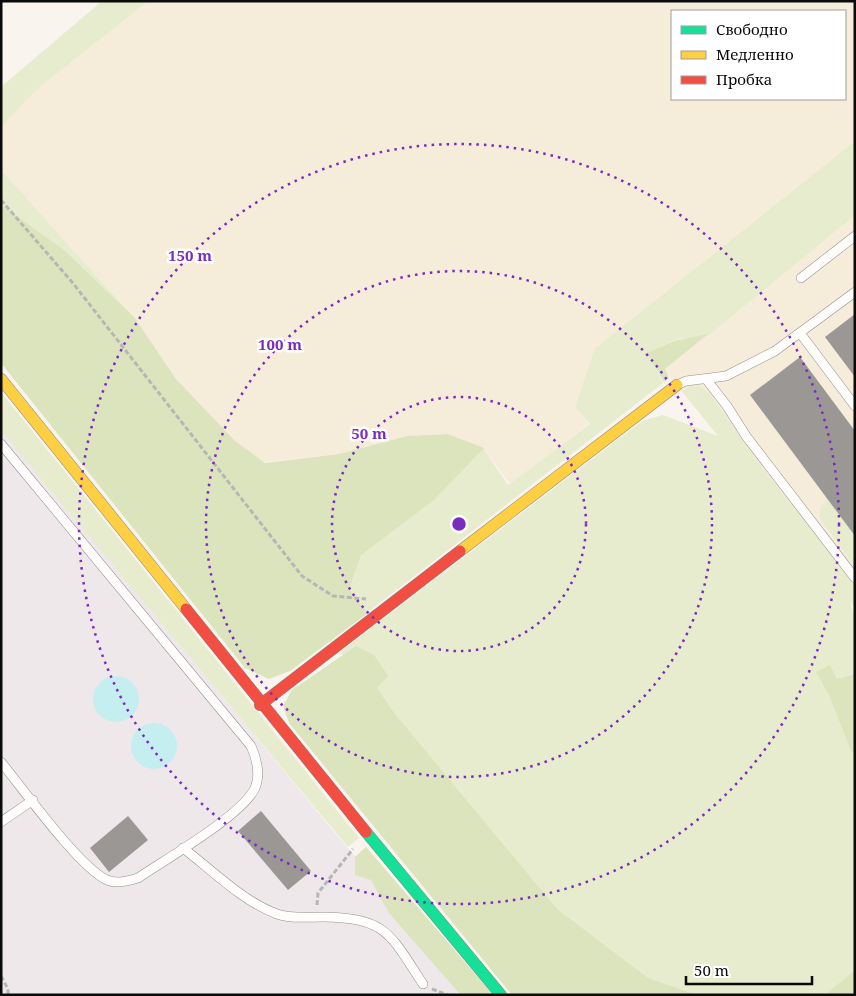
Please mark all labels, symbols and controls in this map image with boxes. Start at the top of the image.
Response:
legend [671,10,846,100]
text: Свободно [716,19,788,39]
text: Медленно [716,44,794,64]
text: Пробка [716,69,772,89]
text: 150 m [168,245,212,265]
text: 100 m [258,334,302,354]
text: 50 m [351,423,387,443]
centre of rings [450,515,468,533]
scale bar [686,954,812,986]
text: 50 m [694,960,729,980]

